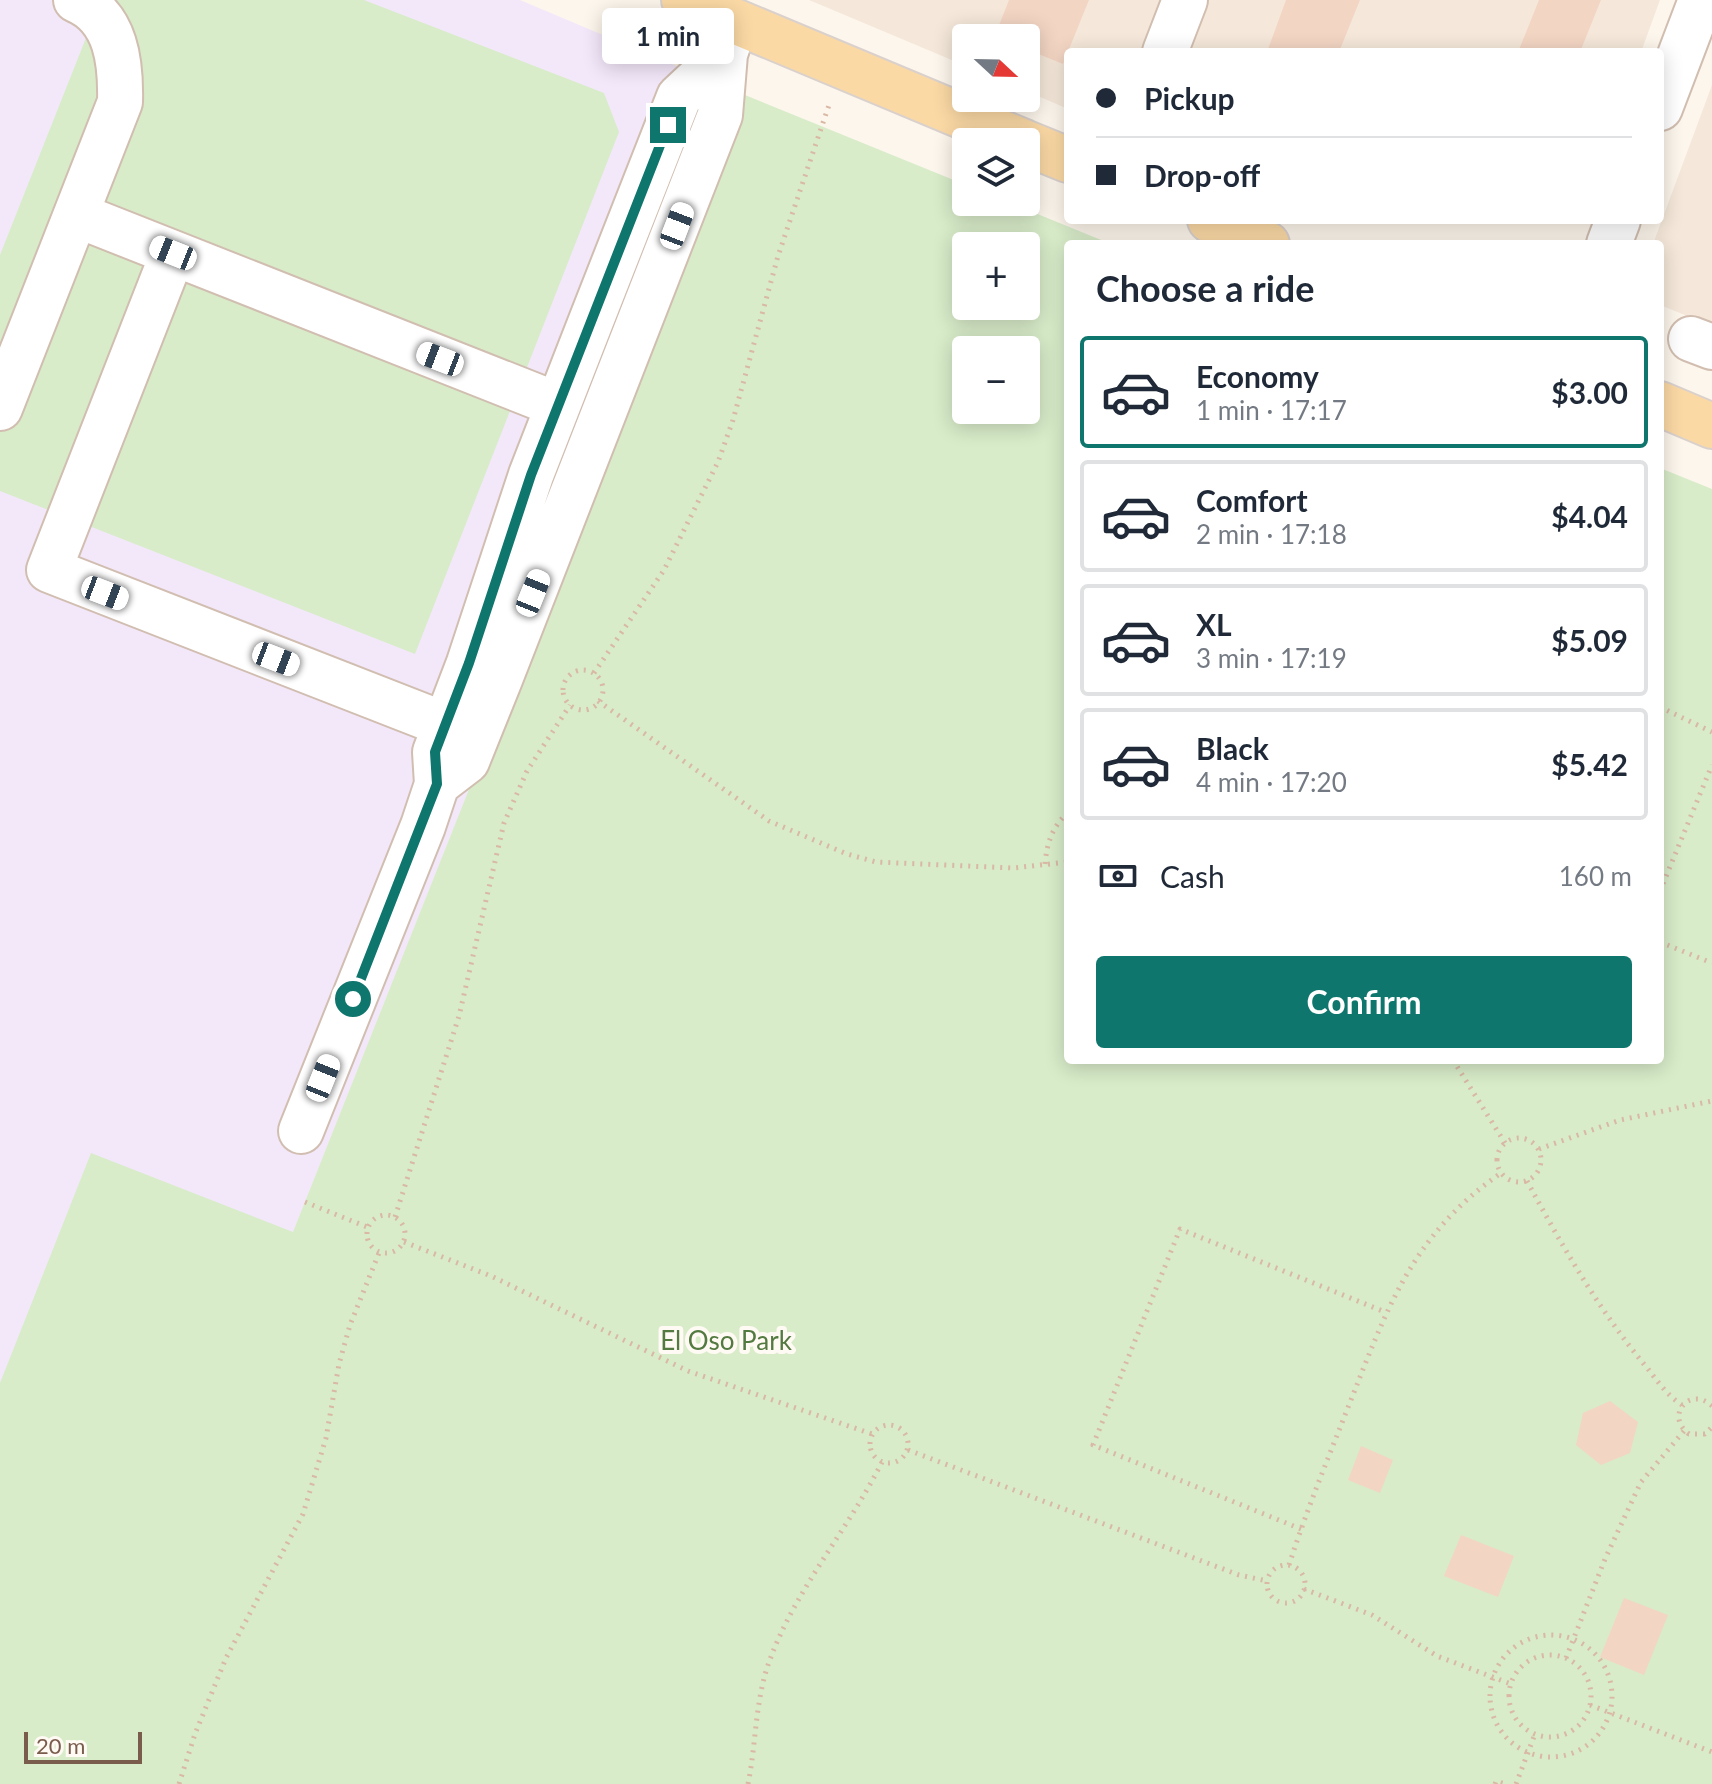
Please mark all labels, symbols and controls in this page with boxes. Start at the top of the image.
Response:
callout: 1 min [602,9,734,65]
text: 1 min [636,20,700,52]
north arrow [952,24,1040,112]
map controls [952,24,1040,424]
text: Pickup [1144,80,1235,116]
route end [650,107,686,143]
button: layers [952,128,1040,216]
text: Drop-off [1144,157,1260,193]
car [657,199,697,253]
button: + [952,232,1040,320]
car [146,233,200,273]
text: Choose a ride [1096,266,1315,310]
button: − [952,336,1040,424]
car [413,339,467,379]
icon: car [1100,356,1172,428]
text: Economy [1196,358,1319,394]
text: $3.00 [1551,374,1628,410]
text: 1 min · 17:17 [1196,394,1347,426]
icon: car [1100,480,1172,552]
text: Comfort [1196,482,1308,518]
text: $4.04 [1551,498,1628,534]
text: 2 min · 17:18 [1196,518,1347,550]
car [513,566,553,620]
car [78,573,132,613]
icon: car [1100,604,1172,676]
text: XL [1196,606,1232,642]
text: $5.09 [1551,622,1628,658]
car [249,639,303,679]
text: 3 min · 17:19 [1196,642,1347,674]
icon: car [1100,728,1172,800]
text: Black [1196,730,1269,766]
text: $5.42 [1551,746,1628,782]
text: 4 min · 17:20 [1196,766,1347,798]
icon: cash [1096,854,1140,898]
text: Cash [1160,858,1225,894]
text: 160 m [1559,860,1632,892]
button: Confirm [1096,956,1632,1048]
route start [335,981,371,1017]
car [303,1051,343,1105]
park label: El Oso Park [660,1324,793,1356]
scale bar [24,1728,142,1764]
text: 20 m [36,1732,85,1759]

